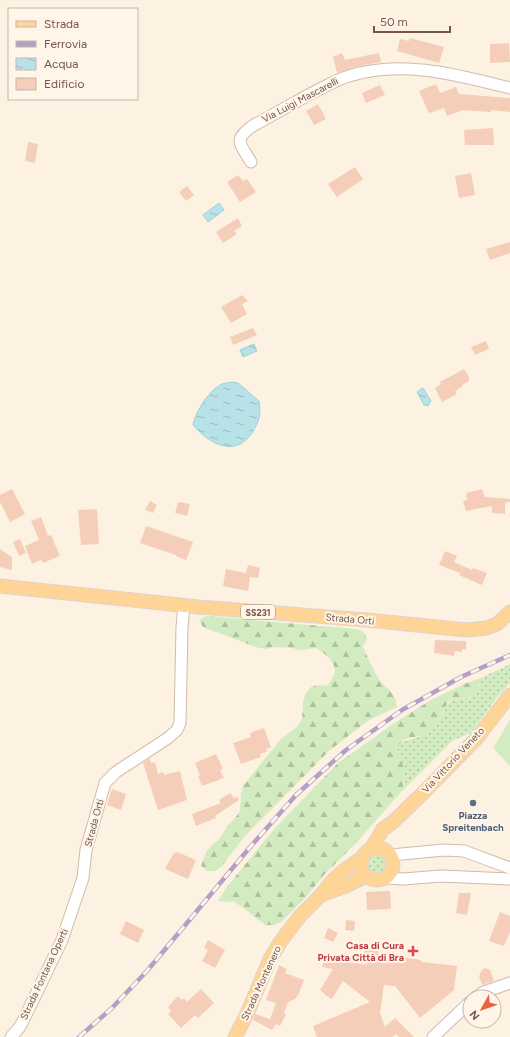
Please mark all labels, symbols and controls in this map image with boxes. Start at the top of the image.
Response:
legend [8,8,138,100]
scale bar [374,8,450,34]
text: 50 m [380,15,408,29]
text: Strada [44,17,79,31]
text: Ferrovia [44,37,87,51]
text: Acqua [44,57,78,71]
street label: Via Luigi Mascarelli [259,74,341,126]
text: Edificio [44,77,84,91]
road number: SS231 [241,605,275,619]
street label: Strada Orti [325,610,375,628]
street label: Via Vittorio Veneto [419,724,487,796]
street label: Strada Orti [81,798,107,848]
marker: Piazza Spreitenbach [468,798,478,808]
place label: Piazza Spreitenbach [442,809,504,834]
street label: Strada Fontana Operti [17,926,71,1022]
place label: Casa di Cura Privata Città di Bra [318,939,404,964]
street label: Strada Montenero [238,943,284,1023]
marker: Casa di Cura Privata Città di Bra [407,945,419,957]
north arrow [462,989,502,1029]
text: N [467,1008,482,1023]

